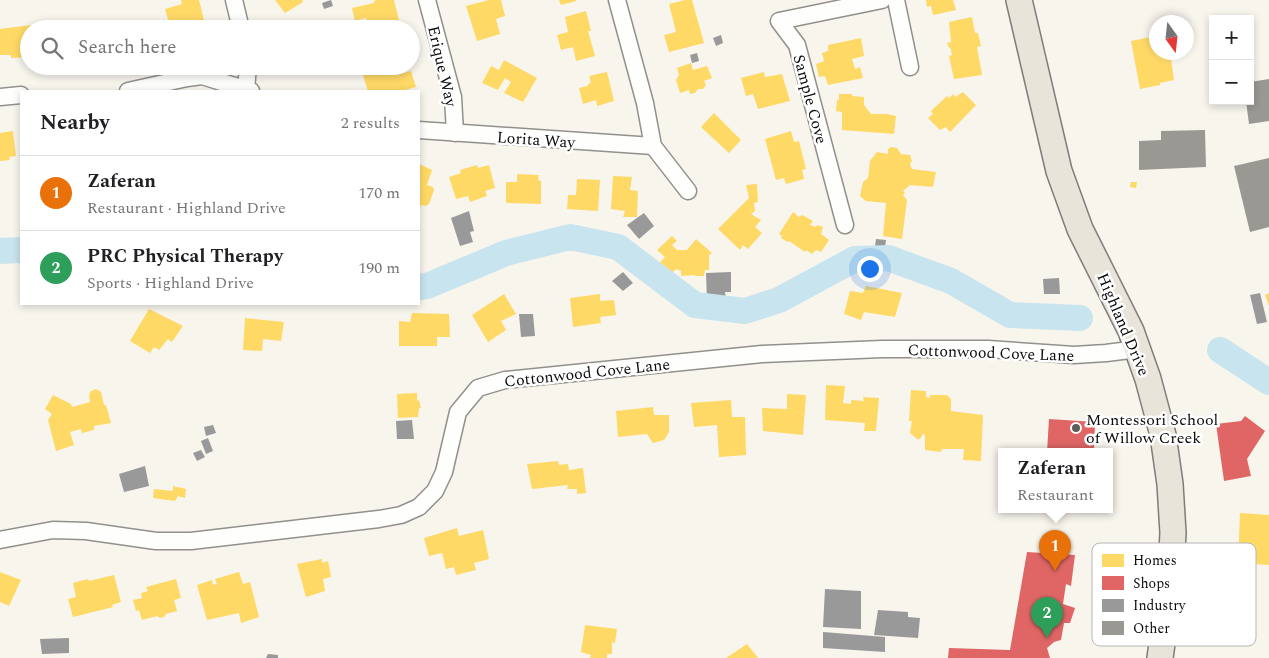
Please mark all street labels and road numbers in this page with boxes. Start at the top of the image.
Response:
street label: Erique Way [421,23,463,110]
street label: Sample Cove [787,52,833,147]
street label: Lorita Way [496,125,577,155]
street label: Highland Drive [1091,269,1156,380]
street label: Cottonwood Cove Lane [907,338,1075,368]
street label: Cottonwood Cove Lane [503,352,671,394]

